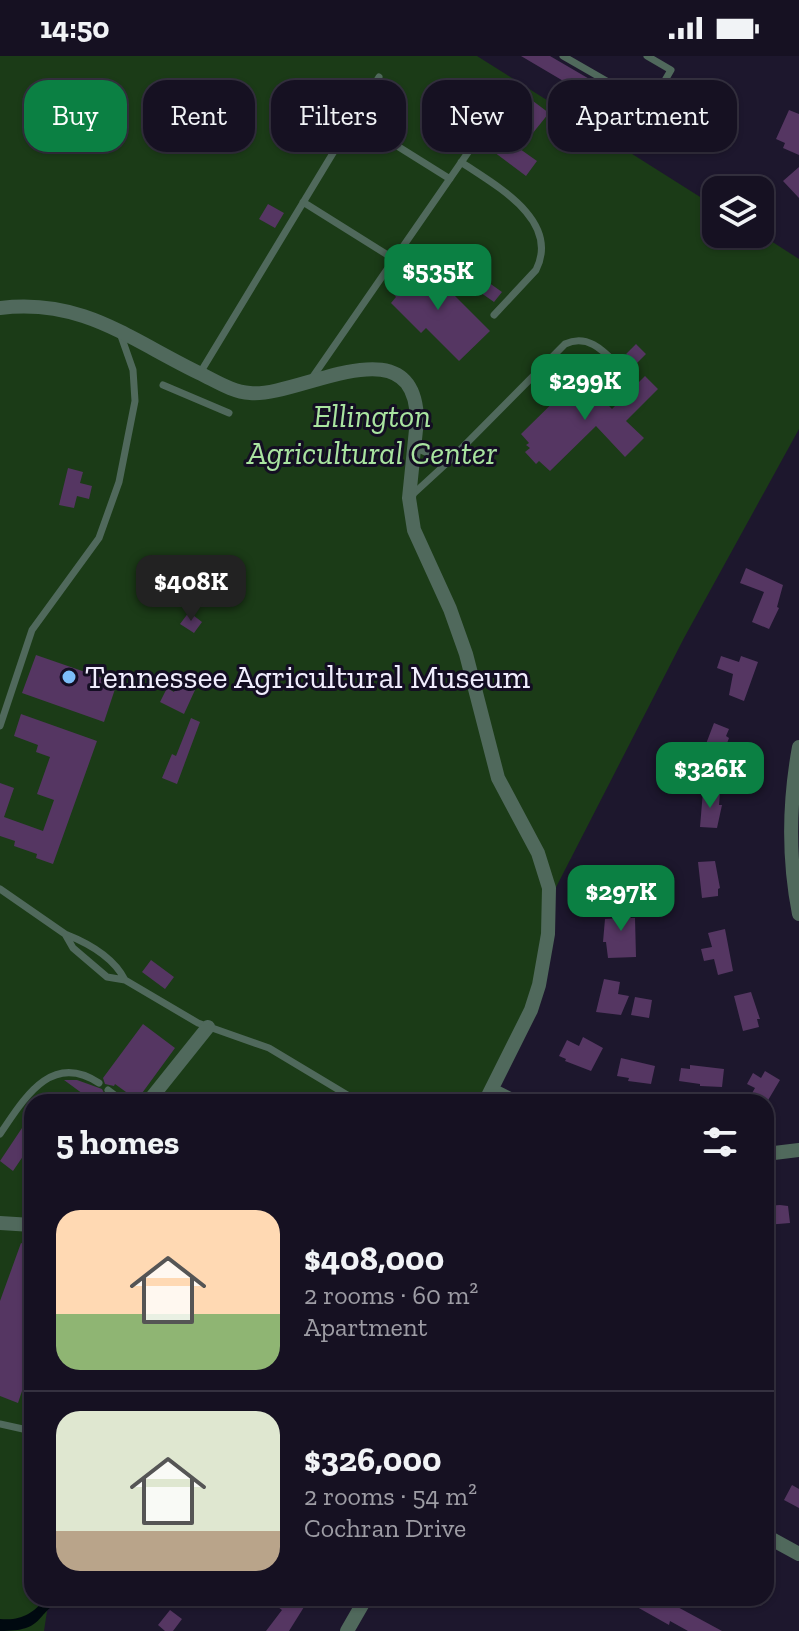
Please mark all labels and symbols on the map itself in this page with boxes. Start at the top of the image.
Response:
pin: $535K [382,244,494,312]
pin: $299K [529,354,641,422]
park label: Ellington Agricultural Center [246,397,498,472]
pin: $408K [135,555,247,623]
place label: Tennessee Agricultural Museum [85,658,530,696]
marker: Tennessee Agricultural Museum [60,668,78,686]
pin: $326K [654,742,766,810]
pin: $297K [565,865,677,933]

